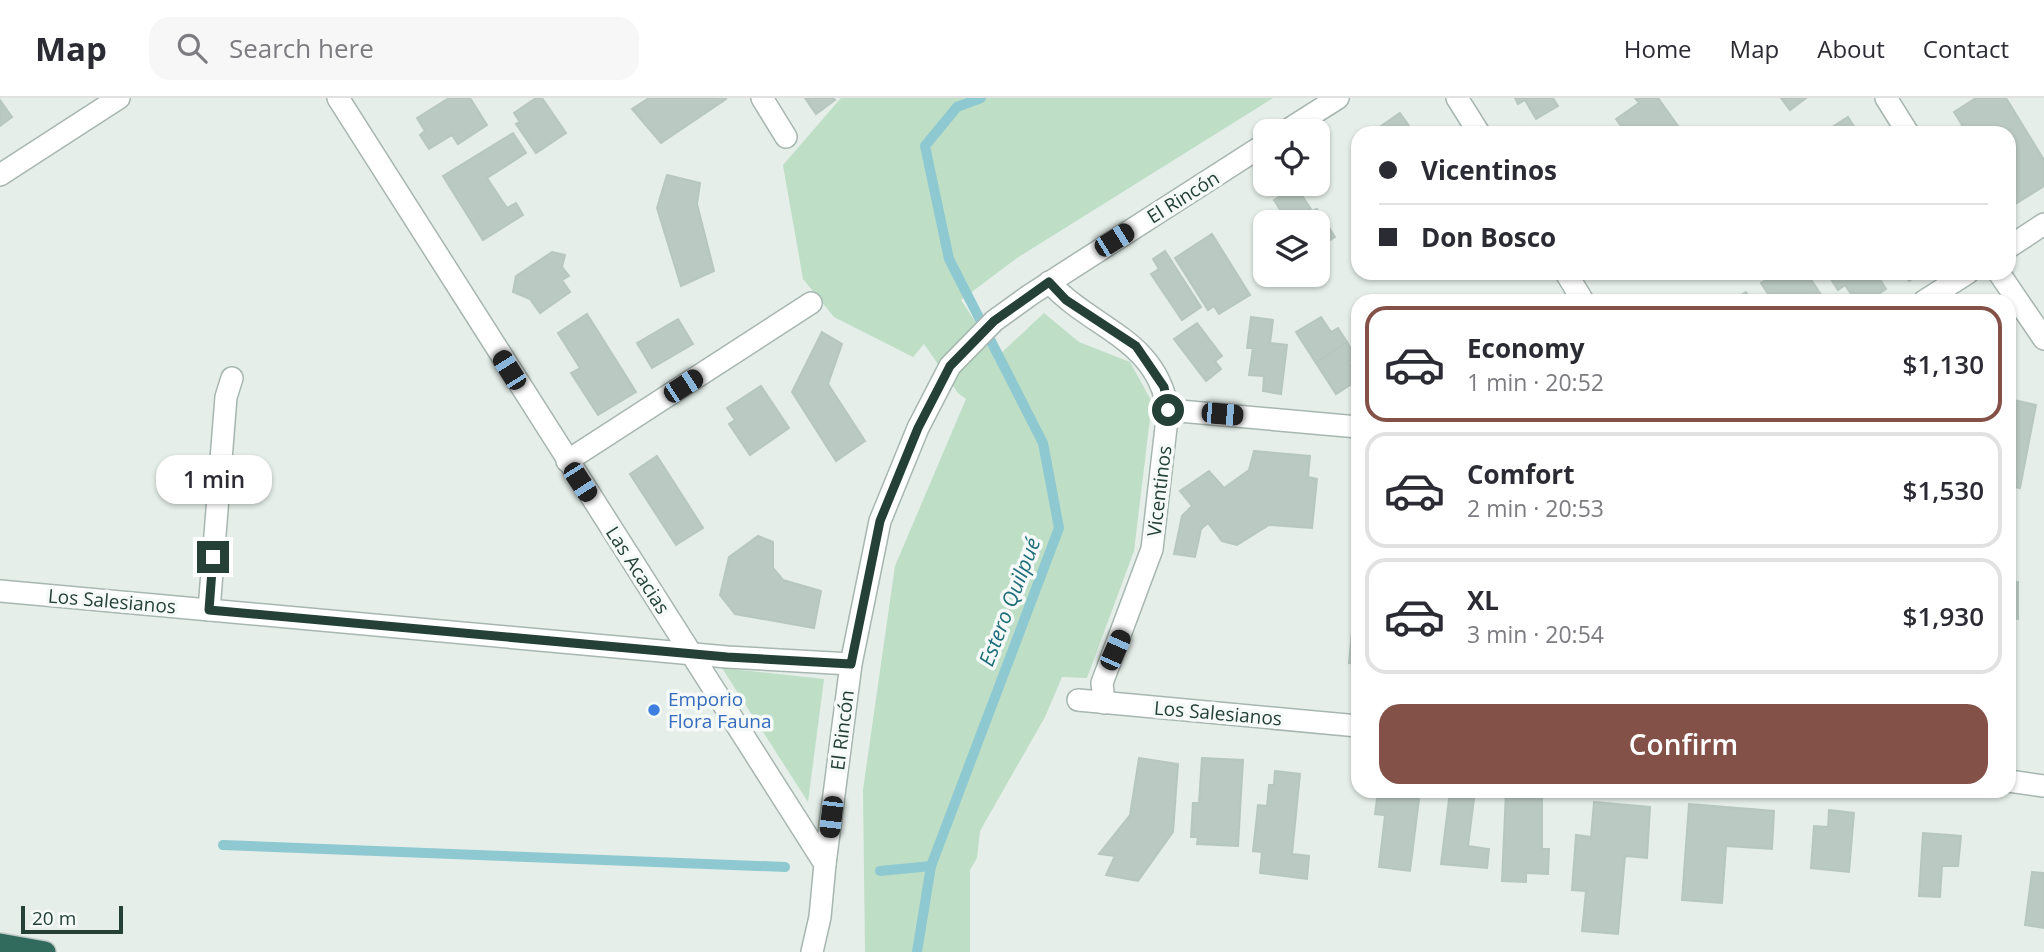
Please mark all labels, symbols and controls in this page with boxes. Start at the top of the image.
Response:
search box [149,17,639,80]
text: Map [35,26,107,71]
icon: search [173,29,211,67]
text: Search here [229,30,374,66]
text: Home [1624,32,1692,65]
text: Map [1730,32,1779,65]
text: About [1817,32,1885,65]
text: Contact [1923,32,2009,65]
map controls [1253,119,1330,287]
button: locate [1253,119,1330,196]
text: Vicentinos [1421,152,1557,188]
street label: El Rincón [1142,165,1224,229]
button: layers [1253,210,1330,287]
text: Don Bosco [1421,219,1556,255]
car [1091,220,1138,260]
text: Economy [1467,330,1585,366]
icon: car [1383,333,1446,396]
text: $1,130 [1903,346,1984,382]
car [489,347,530,393]
car [660,366,707,406]
text: 1 min · 20:52 [1467,366,1604,398]
route start [1152,394,1184,426]
car [1201,402,1244,426]
street label: Vicentinos [1141,444,1177,538]
callout: 1 min [155,456,271,504]
text: Comfort [1467,456,1574,492]
car [560,459,601,505]
icon: car [1383,459,1446,522]
text: 1 min [183,463,245,495]
text: $1,530 [1903,472,1984,508]
text: 2 min · 20:53 [1467,492,1604,524]
street label: Las Acacias [600,521,676,619]
water label: Estero Quilpué [972,533,1047,670]
route end [197,541,229,573]
street label: Los Salesianos [47,582,177,620]
text: XL [1467,582,1499,618]
icon: car [1383,585,1446,648]
text: $1,930 [1903,598,1984,634]
text: 3 min · 20:54 [1467,618,1604,650]
car [1097,627,1134,673]
place label: Emporio Flora Fauna [668,686,772,734]
street label: El Rincón [824,688,860,772]
street label: Los Salesianos [1153,694,1283,732]
marker: Emporio Flora Fauna [646,702,662,718]
button: Confirm [1379,704,1988,784]
car [819,795,844,839]
scale bar [21,903,122,935]
text: 20 m [32,905,76,931]

